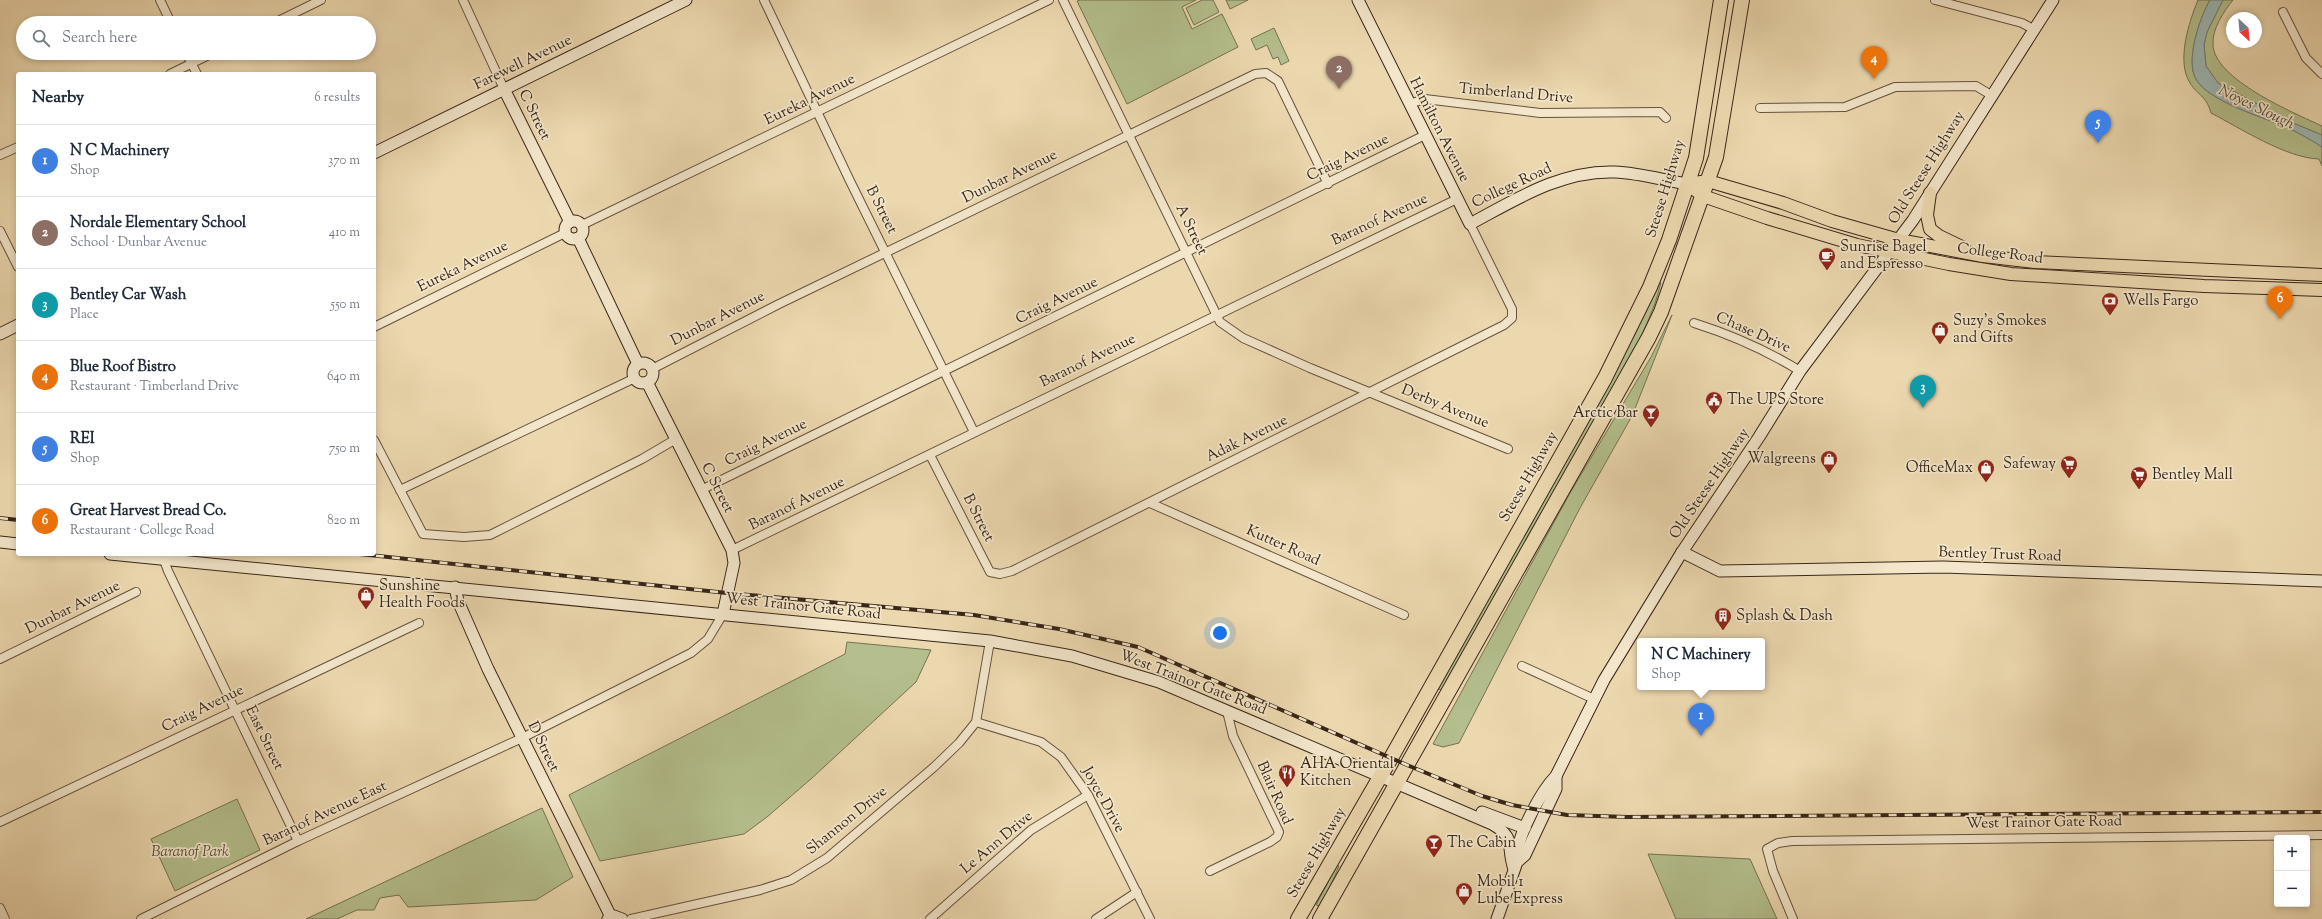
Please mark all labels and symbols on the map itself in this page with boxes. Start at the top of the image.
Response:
north arrow [2226,12,2262,48]
street label: Farewell Avenue [471,30,575,96]
pin: 4 [1861,46,1887,79]
pin: 2 [1326,56,1352,89]
street label: Eureka Avenue [761,69,859,131]
street label: Hamilton Avenue [1404,74,1474,186]
street label: Timberland Drive [1458,79,1574,109]
water label: Noyes Slough [2214,80,2298,136]
street label: C Street [513,86,555,144]
street label: Old Steese Highway [1884,107,1971,229]
pin: 5 [2085,110,2111,143]
street label: Craig Avenue [1303,129,1393,187]
street label: Steese Highway [1641,137,1691,241]
street label: Dunbar Avenue [959,145,1061,209]
street label: College Road [1469,158,1556,214]
street label: B Street [860,182,902,238]
street label: Baranof Avenue [1328,188,1432,252]
street label: A Street [1170,201,1212,259]
street label: Eureka Avenue [414,236,512,298]
place label: Sunrise Bagel and Espresso [1840,237,1927,275]
street label: College Road [1956,238,2045,270]
cafe icon: Sunrise Bagel and Espresso [1817,246,1837,271]
street label: Craig Avenue [1012,272,1102,330]
street label: Dunbar Avenue [667,286,769,352]
pin: 6 [2267,286,2293,319]
bank icon: Wells Fargo [2100,291,2120,316]
place label: Wells Fargo [2123,291,2198,312]
street label: Chase Drive [1712,307,1794,359]
place label: Suzy's Smokes and Gifts [1953,311,2047,349]
shop icon: Suzy's Smokes and Gifts [1930,320,1950,345]
street label: Baranof Avenue [1037,329,1139,393]
pin: 3 [1910,375,1936,408]
street label: Derby Avenue [1398,380,1492,434]
public building icon: The UPS Store [1704,390,1724,415]
place label: The UPS Store [1727,390,1824,411]
place label: Arctic Bar [1573,403,1638,424]
bar icon: Arctic Bar [1641,403,1661,428]
street label: Adak Avenue [1203,410,1291,468]
street label: Craig Avenue [721,414,811,472]
street label: Old Steese Highway [1665,424,1755,544]
street label: Steese Highway [1495,427,1564,526]
place label: Walgreens [1748,449,1816,470]
shop icon: Walgreens [1819,449,1839,474]
place label: Safeway [2003,454,2057,475]
supermarket icon: Safeway [2059,454,2079,479]
place label: OfficeMax [1906,458,1973,479]
shop icon: OfficeMax [1976,458,1996,483]
street label: C Street [695,459,739,517]
supermarket icon: Bentley Mall [2129,465,2149,490]
place label: Bentley Mall [2152,465,2233,486]
street label: Baranof Avenue [746,472,848,536]
street label: B Street [957,490,999,546]
street label: Kutter Road [1243,520,1324,572]
street label: Bentley Trust Road [1938,542,2062,568]
street label: Dunbar Avenue [22,576,124,640]
place label: Sunshine Health Foods [379,576,465,614]
shop icon: Sunshine Health Foods [356,585,376,610]
street label: West Trainor Gate Road [724,588,882,626]
building icon: Splash & Dash [1713,606,1733,631]
place label: Splash & Dash [1736,606,1833,627]
your location [1210,623,1230,643]
street label: West Trainor Gate Road [1116,645,1270,721]
street label: Craig Avenue [158,680,248,738]
street label: East Street [239,702,289,774]
pin: 1 [1688,703,1714,736]
street label: D Street [522,718,564,776]
place label: AHA Oriental Kitchen [1300,754,1394,792]
street label: Blair Road [1251,758,1297,828]
street label: Joyce Drive [1076,762,1130,837]
restaurant icon: AHA Oriental Kitchen [1277,763,1297,788]
street label: Baranof Avenue East [260,776,390,852]
street label: Shannon Drive [802,782,892,860]
street label: Steese Highway [1283,803,1352,902]
street label: Le Ann Drive [956,807,1038,879]
street label: West Trainor Gate Road [1966,811,2123,835]
bar icon: The Cabin [1424,833,1444,858]
place label: The Cabin [1447,833,1516,854]
park label: Baranof Park [151,842,229,863]
place label: Mobil 1 Lube Express [1477,872,1563,910]
shop icon: Mobil 1 Lube Express [1454,881,1474,906]

